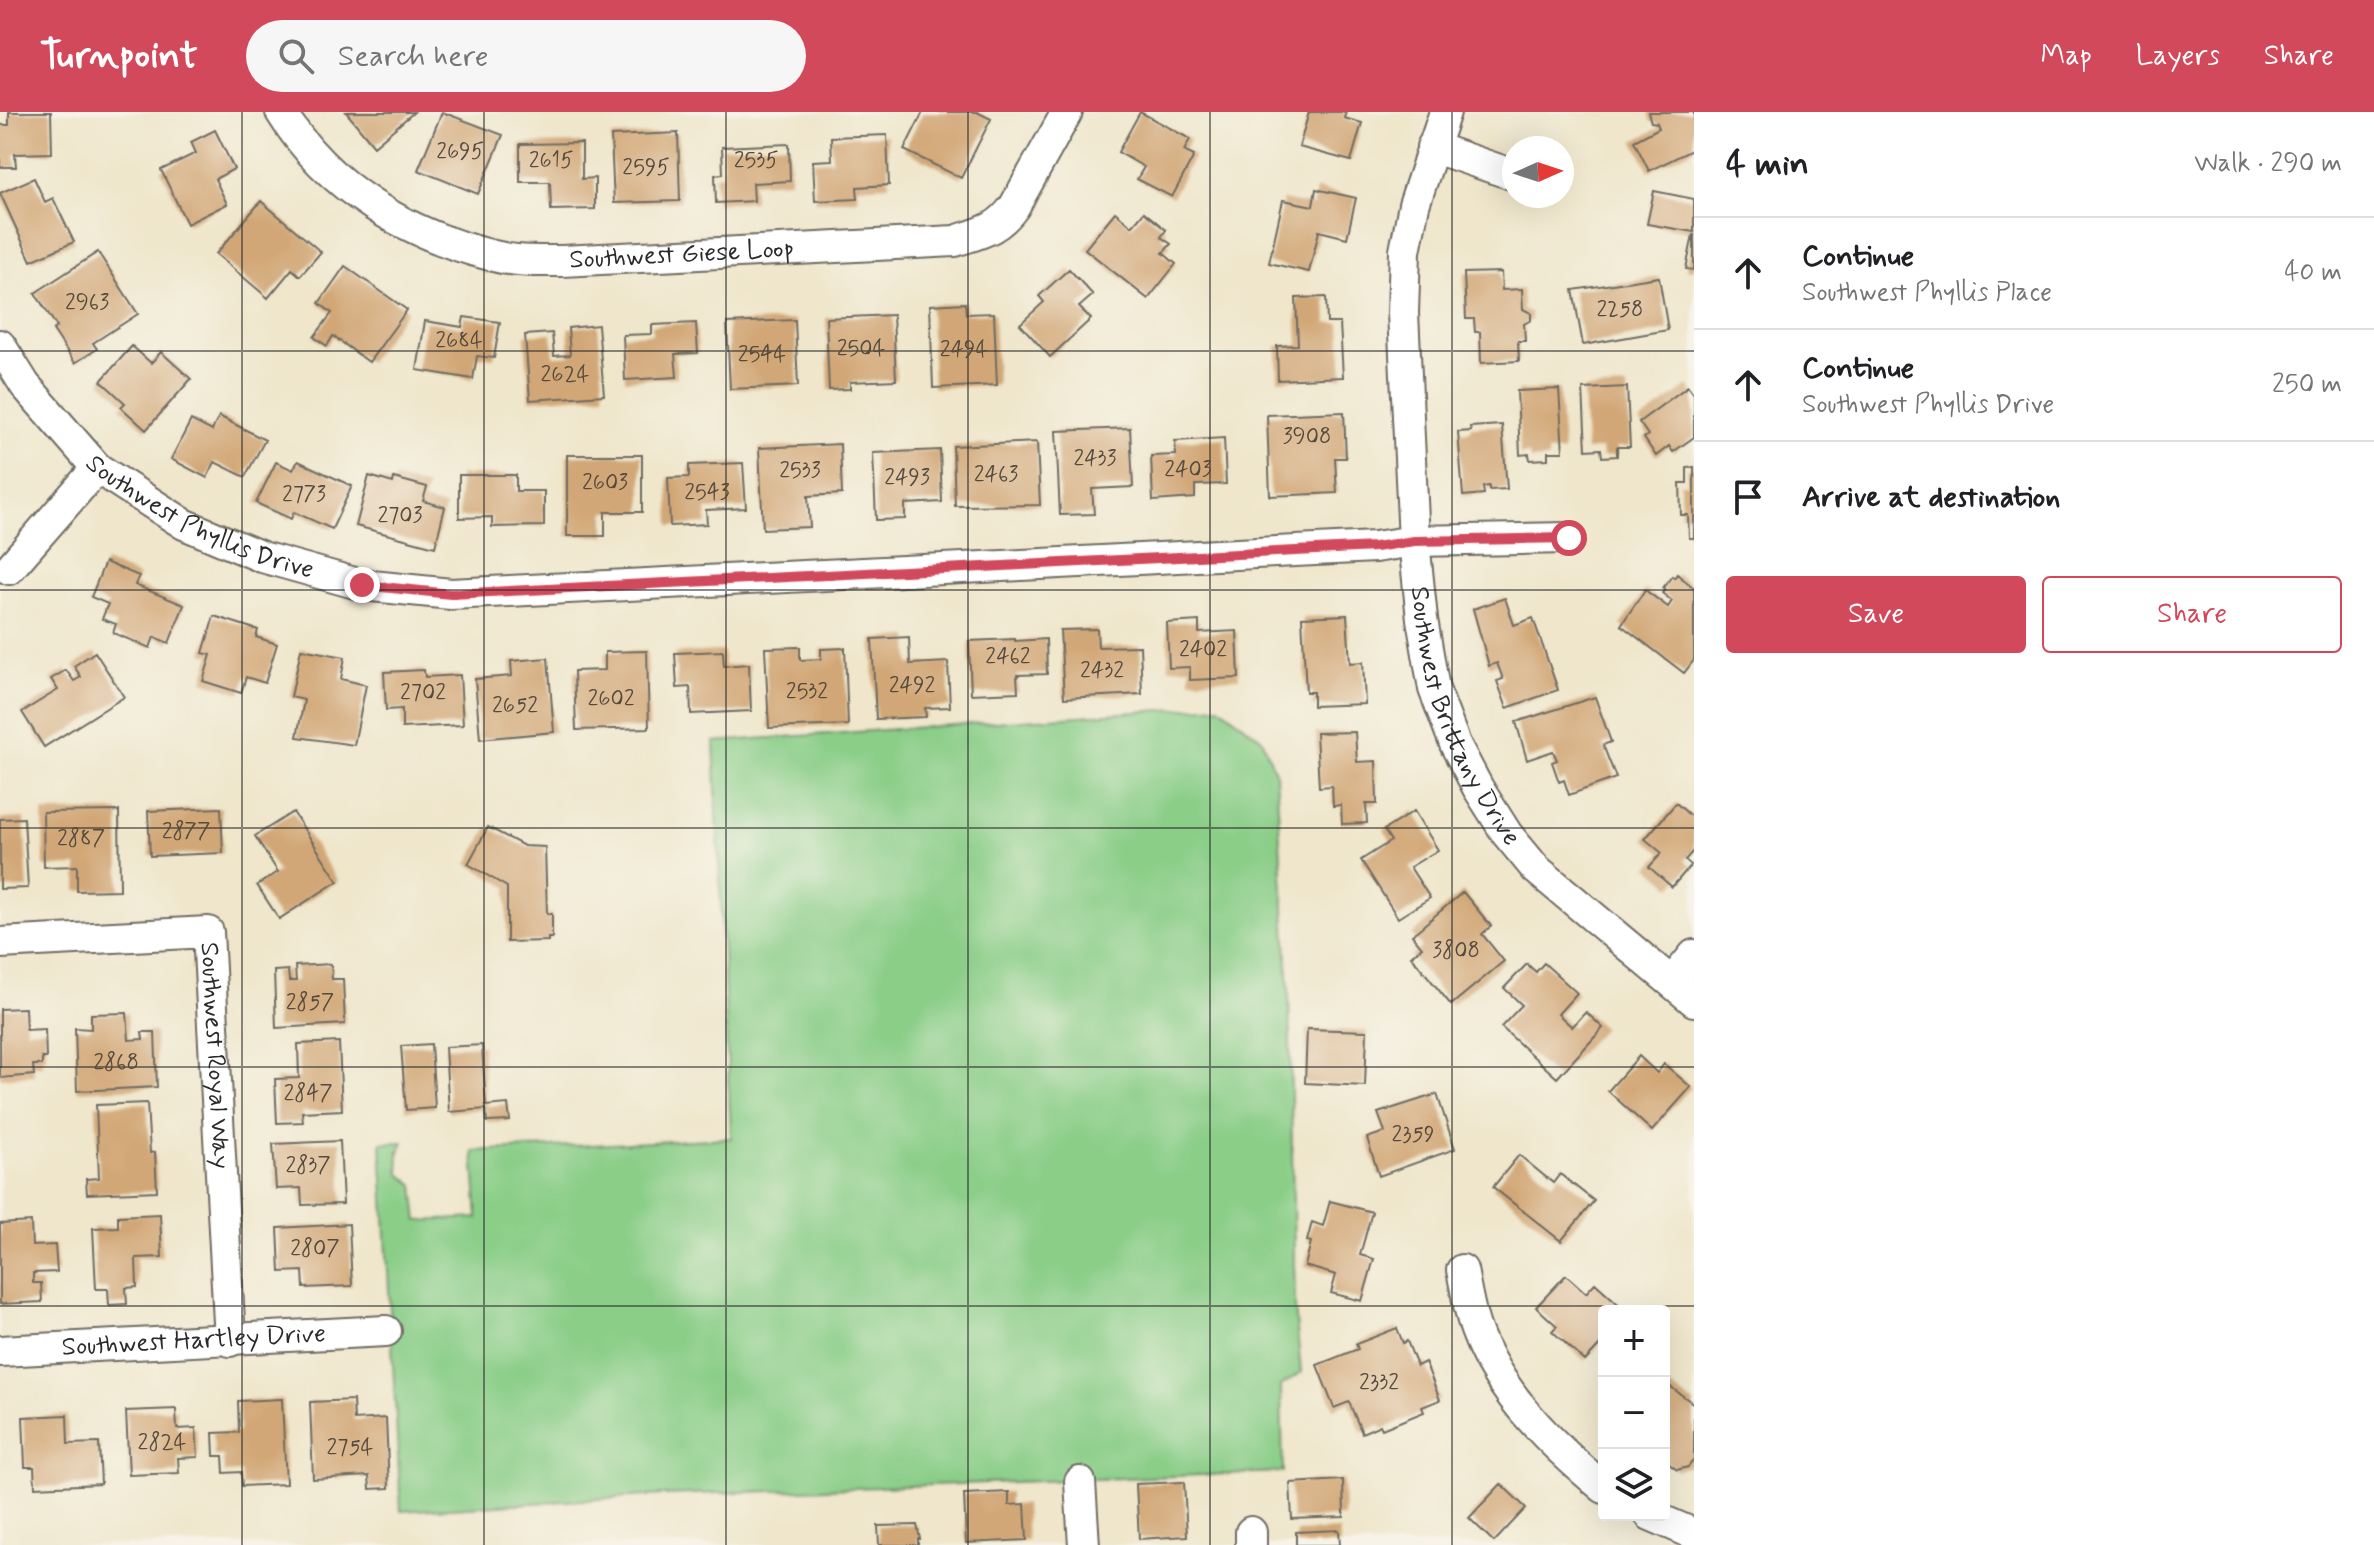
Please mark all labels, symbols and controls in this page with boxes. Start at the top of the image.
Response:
search box [246,20,806,92]
text: Turnpoint [40,32,198,81]
icon: search [274,34,318,78]
text: Search here [338,37,489,76]
text: Map [2041,38,2092,75]
text: Layers [2136,38,2220,75]
text: Share [2264,38,2334,75]
north arrow [1502,136,1574,208]
house number: 2695 [436,138,484,166]
text: 4 min [1726,142,1809,187]
house number: 2615 [529,147,573,175]
house number: 2535 [734,147,778,175]
text: Walk · 290 m [2194,147,2342,181]
house number: 2595 [622,154,670,182]
street label: Southwest Giese Loop [568,232,795,278]
text: Continue [1802,237,1914,276]
icon: ahead [1726,251,1770,295]
text: 40 m [2284,256,2342,290]
text: Southwest Phyllis Place [1802,276,2052,310]
house number: 2963 [65,289,109,317]
house number: 2258 [1596,296,1644,324]
house number: 2684 [435,327,483,355]
house number: 2504 [837,335,885,363]
house number: 2494 [940,336,988,364]
house number: 2544 [738,341,786,369]
text: Continue [1802,349,1914,388]
house number: 2624 [541,361,590,389]
icon: ahead [1726,363,1770,407]
text: 250 m [2272,368,2342,402]
text: Southwest Phyllis Drive [1802,388,2054,422]
house number: 3908 [1283,423,1331,451]
house number: 2433 [1073,445,1117,473]
street label: Southwest Phyllis Drive [77,448,318,588]
house number: 2403 [1164,456,1212,484]
house number: 2533 [779,457,821,485]
house number: 2463 [974,461,1018,489]
house number: 2493 [884,464,930,492]
house number: 2603 [582,469,628,497]
icon: arrive [1726,475,1770,519]
text: Arrive at destination [1802,478,2060,517]
house number: 2543 [684,479,730,507]
house number: 2773 [282,481,326,509]
house number: 2703 [377,502,423,530]
route start [1551,520,1587,556]
route end [344,567,380,603]
button: Save [1726,576,2026,653]
button: Share [2042,576,2342,653]
street label: Southwest Brittany Drive [1402,585,1527,854]
house number: 2402 [1179,636,1227,664]
house number: 2462 [985,643,1031,671]
house number: 2432 [1080,657,1124,685]
house number: 2492 [889,672,935,700]
house number: 2532 [786,678,828,706]
house number: 2702 [400,679,446,707]
house number: 2602 [588,685,635,713]
house number: 2652 [492,692,538,720]
house number: 2877 [162,818,210,846]
house number: 2887 [57,825,105,853]
house number: 3808 [1432,937,1480,965]
street label: Southwest Royal Way [192,941,238,1170]
house number: 2857 [286,989,334,1017]
house number: 2868 [93,1049,139,1077]
house number: 2847 [283,1080,333,1108]
house number: 2359 [1391,1121,1435,1149]
house number: 2837 [285,1152,331,1180]
house number: 2807 [290,1235,340,1263]
map controls [1598,1305,1670,1521]
button: + [1598,1305,1670,1377]
street label: Southwest Hartley Drive [61,1317,327,1365]
house number: 2332 [1359,1369,1399,1397]
button: − [1598,1377,1670,1449]
house number: 2824 [138,1429,187,1457]
house number: 2754 [327,1434,374,1462]
button: layers [1598,1449,1670,1521]

